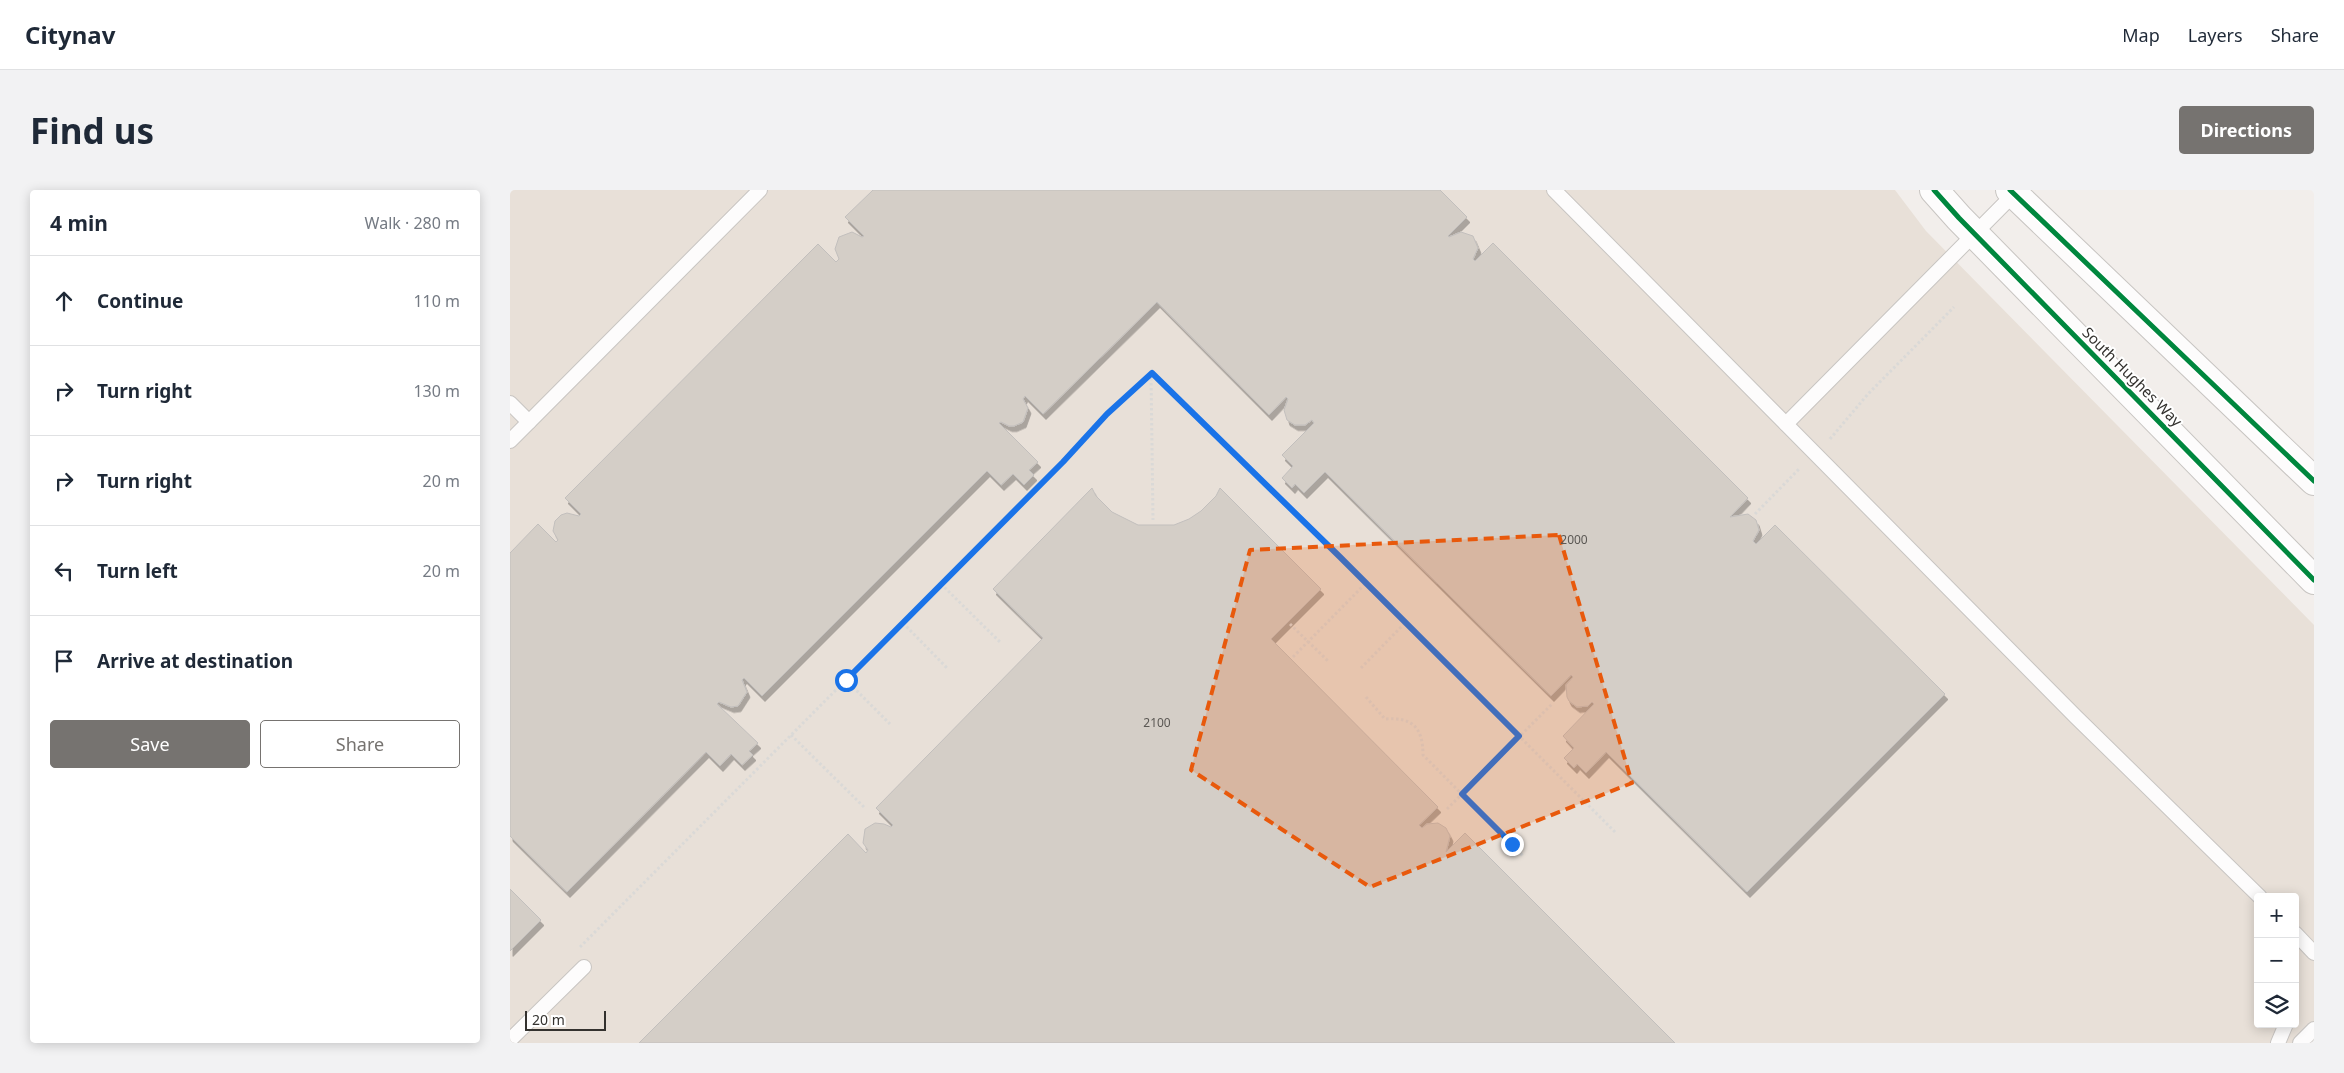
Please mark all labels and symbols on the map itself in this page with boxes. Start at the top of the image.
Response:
street label: South Hughes Way [2079,322,2187,431]
house number: 2000 [1560,531,1588,548]
route start [835,669,858,692]
house number: 2100 [1143,714,1171,731]
route end [1501,833,1524,856]
scale bar [525,1008,606,1031]

